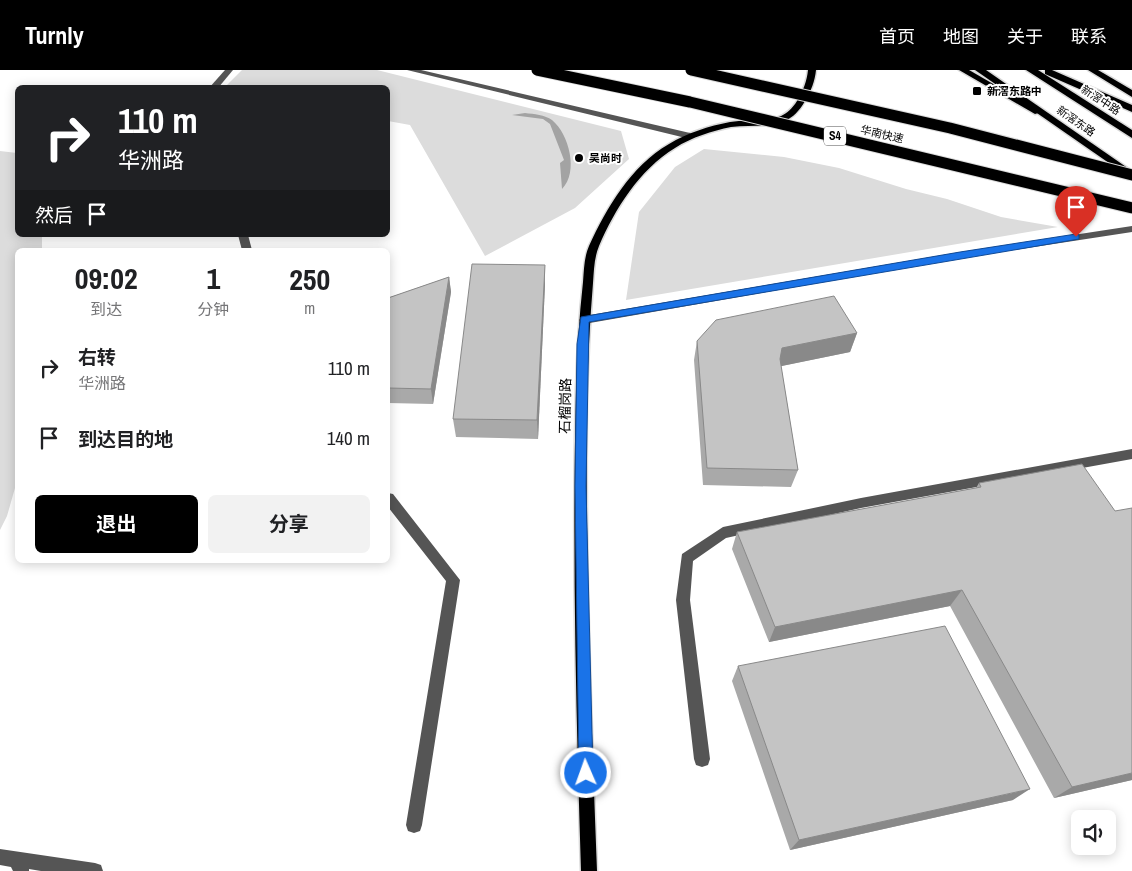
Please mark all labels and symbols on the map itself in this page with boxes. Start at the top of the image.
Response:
street label: 新滘中路 [1079,82,1123,118]
place label: 新滘东路中 [987,84,1042,98]
marker: 新滘东路中 [971,85,983,97]
street label: 新滘东路 [1054,103,1098,139]
street label: 华南快速 [859,122,905,146]
road number: S4 [824,126,846,146]
place label: 吴尚时 [589,151,622,165]
marker: 吴尚时 [573,152,585,164]
pin [1055,186,1097,237]
street label: 石榴岗路 [556,378,574,434]
position arrow [559,746,611,798]

